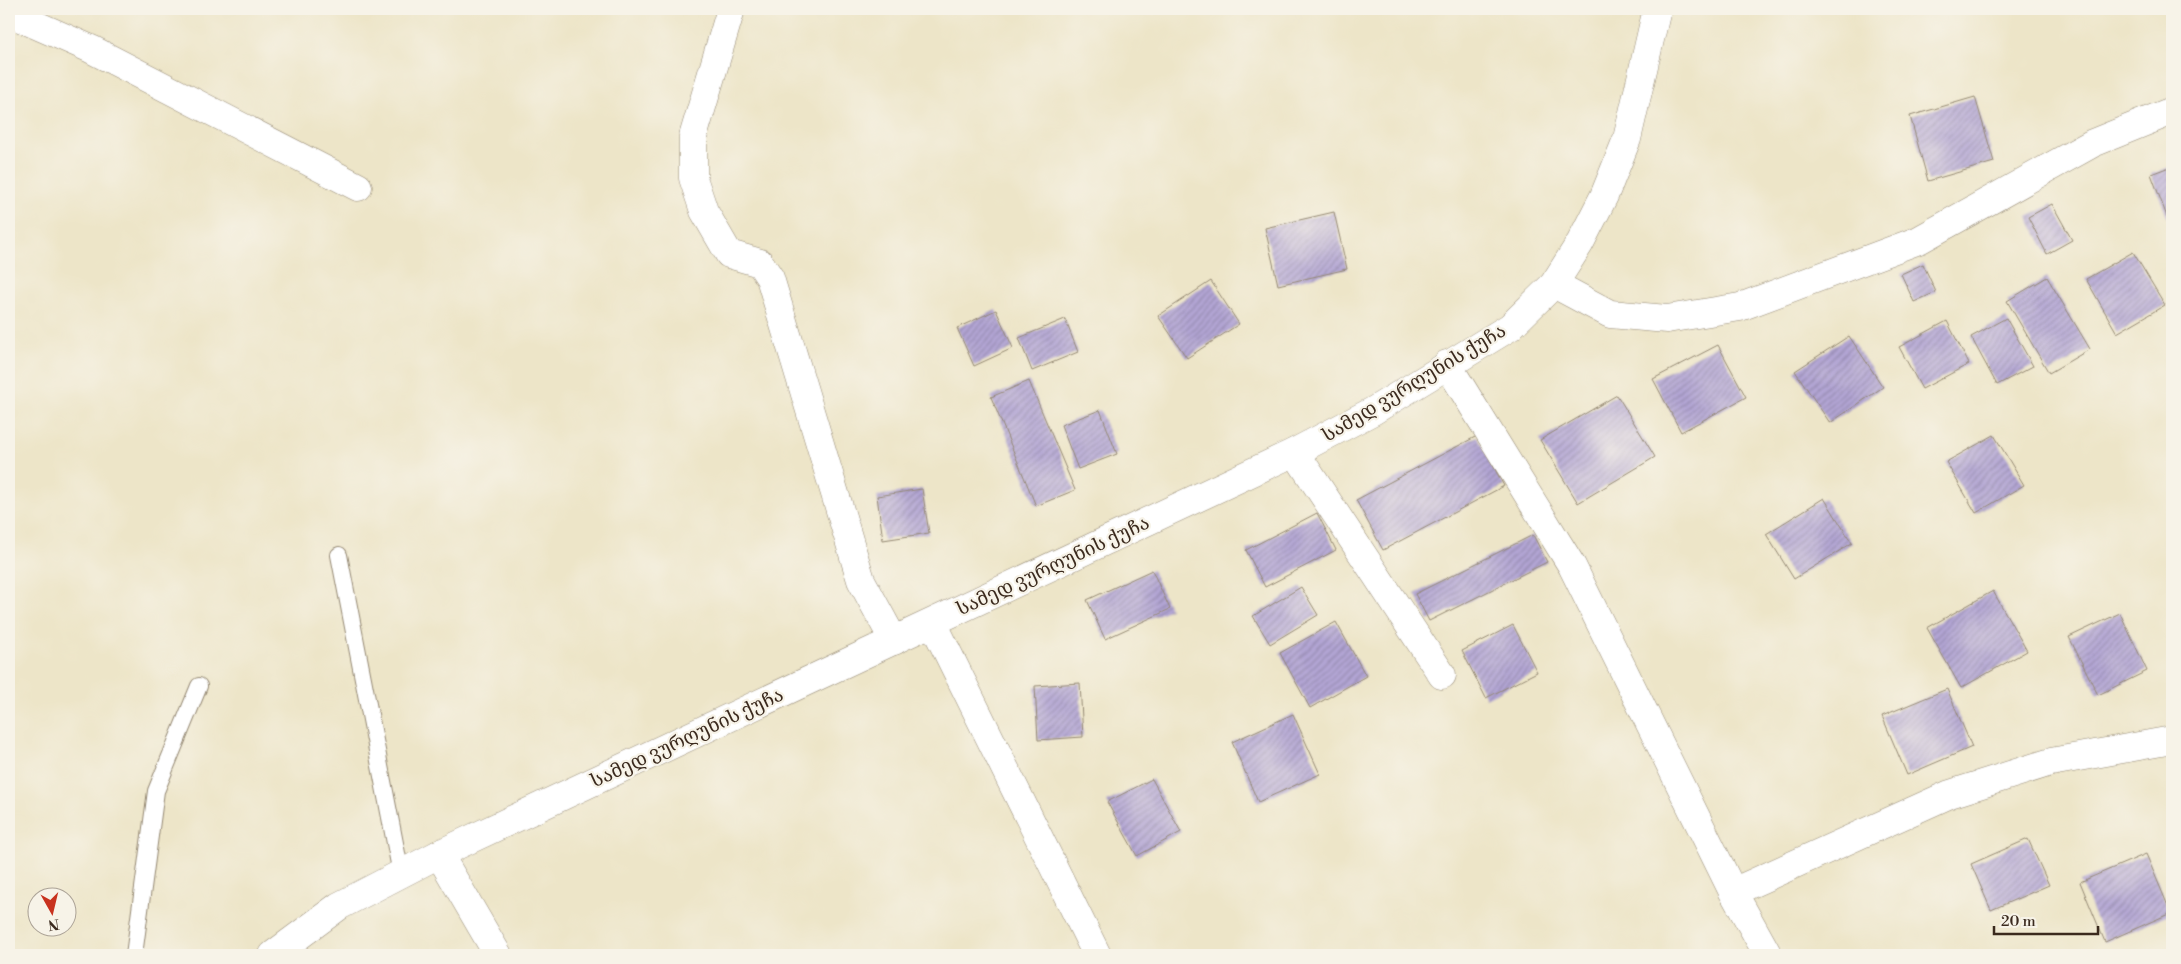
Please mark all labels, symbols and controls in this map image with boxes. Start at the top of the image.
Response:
street label: სამედ ვურღუნის ქუჩა [1318,319,1510,447]
street label: სამედ ვურღუნის ქუჩა [953,511,1153,621]
street label: სამედ ვურღუნის ქუჩა [587,683,787,793]
north arrow [28,886,78,936]
scale bar [1994,904,2097,936]
text: 20 m [2001,912,2036,931]
text: N [47,914,60,934]

